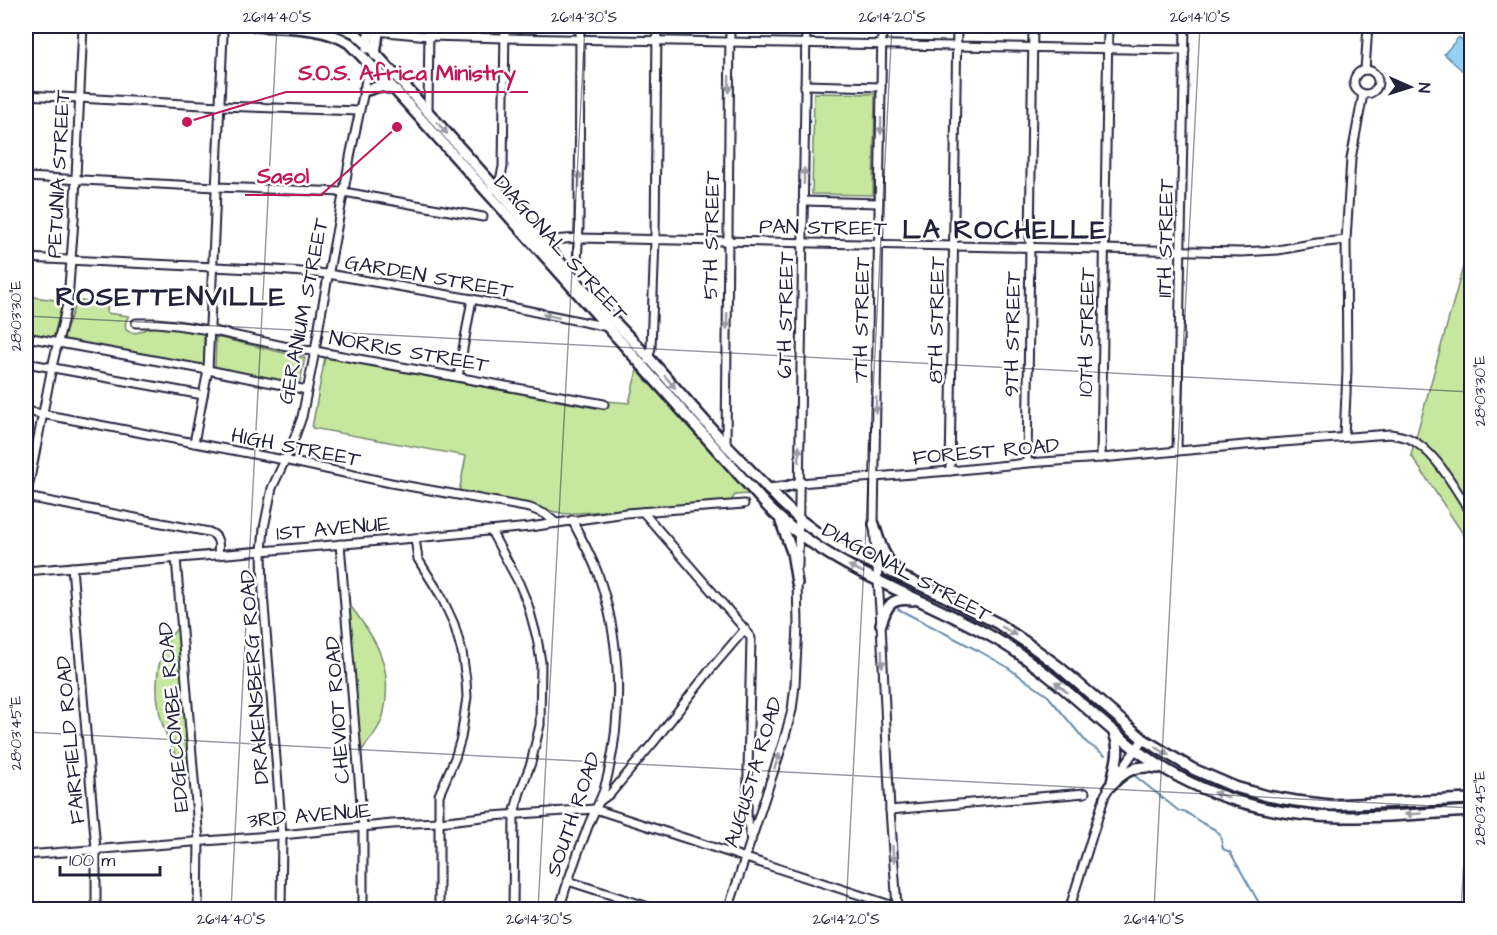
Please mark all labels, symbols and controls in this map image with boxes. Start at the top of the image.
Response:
text: 26°14'40"S [243,7,312,28]
text: 26°14'30"S [551,7,617,28]
text: 26°14'20"S [858,7,926,28]
text: 26°14'10"S [1170,7,1231,28]
callout: S.O.S. Africa Ministry [286,52,528,92]
north arrow [1380,57,1440,117]
text: S.O.S. Africa Ministry [297,58,517,91]
one-way arrow [725,74,734,93]
text: N [1413,82,1435,93]
street label: PETUNIA STREET [40,88,77,259]
one-way arrow [876,116,885,135]
one-way arrow [435,120,448,135]
callout: Sasol [245,155,321,195]
text: Sasol [256,161,310,192]
one-way arrow [799,166,808,185]
street label: DIAGONAL STREET [487,169,635,329]
one-way arrow [574,170,584,189]
street label: 5TH STREET [696,170,727,300]
street label: 11TH STREET [1150,177,1181,298]
district label: LA ROCHELLE [902,211,1108,249]
street label: PAN STREET [759,212,888,243]
street label: GERANIUM STREET [271,215,336,407]
street label: GARDEN STREET [343,247,516,306]
street label: 6TH STREET [770,250,801,379]
street label: 8TH STREET [921,255,952,384]
street label: 7TH STREET [846,256,877,384]
street label: 10TH STREET [1071,266,1102,397]
street label: 9TH STREET [997,270,1028,397]
district label: ROSETTENVILLE [55,278,287,316]
text: 28°03'30"E [6,281,27,351]
one-way arrow [541,311,560,320]
one-way arrow [722,311,732,330]
street label: NORRIS STREET [327,323,492,380]
text: 28°03'30"E [1470,356,1491,426]
one-way arrow [663,375,677,390]
one-way arrow [871,395,881,414]
street label: HIGH STREET [229,421,364,474]
street label: FOREST ROAD [912,431,1061,472]
one-way arrow [795,445,804,464]
street label: 1ST AVENUE [275,509,392,548]
street label: DIAGONAL STREET [817,516,997,630]
one-way arrow [847,565,864,574]
street label: DRAKENSBERG ROAD [233,568,276,785]
street label: EDGECOMBE ROAD [151,620,196,813]
one-way arrow [1001,625,1017,636]
street label: CHEVIOT ROAD [318,635,357,785]
one-way arrow [877,649,887,668]
street label: FAIRFIELD ROAD [49,654,92,825]
one-way arrow [1053,680,1069,693]
street label: AUGUSTA ROAD [717,693,790,851]
text: 28°03'45"E [6,696,27,770]
one-way arrow [1154,745,1170,756]
street label: SOUTH ROAD [539,748,608,880]
one-way arrow [772,752,782,770]
text: 28°03'45"E [1470,771,1491,845]
one-way arrow [1212,790,1230,800]
street label: 3RD AVENUE [246,796,373,835]
one-way arrow [1404,809,1423,819]
scale bar [60,839,160,877]
one-way arrow [888,844,898,863]
text: 100 m [69,848,115,873]
text: 26°14'40"S [197,909,266,930]
text: 26°14'30"S [506,909,572,930]
text: 26°14'20"S [812,909,880,930]
text: 26°14'10"S [1124,909,1185,930]

